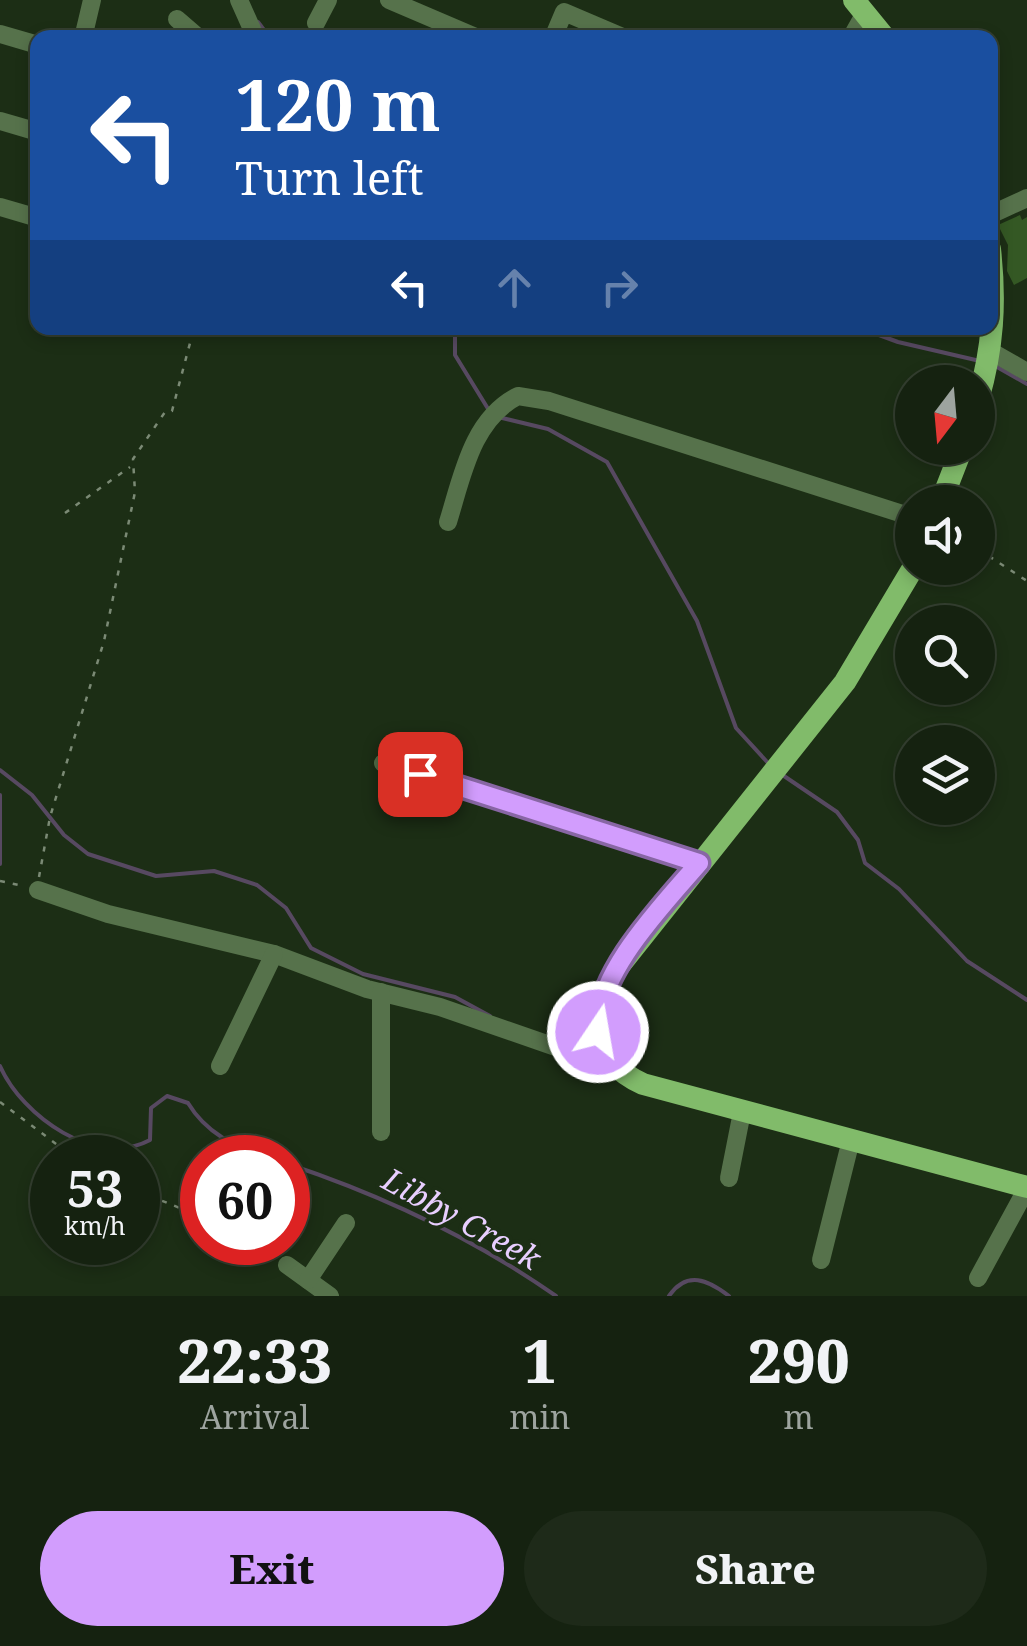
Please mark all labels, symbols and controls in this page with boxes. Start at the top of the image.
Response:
text: 120 m [235,56,441,152]
icon: left [70,70,200,200]
text: Turn left [235,147,424,208]
icon: left [382,260,437,315]
icon: ahead [487,260,542,315]
icon: right [592,260,647,315]
north arrow [895,365,995,465]
map controls [895,365,995,825]
button: sound [895,485,995,585]
button: search [895,605,995,705]
button: layers [895,725,995,825]
pin [378,732,463,817]
icon: arrive [393,747,448,802]
position arrow [546,980,650,1084]
speed limit sign: 60 [180,1135,310,1265]
text: 53 [67,1154,123,1222]
water label: Libby Creek [374,1156,550,1280]
text: km/h [64,1208,126,1242]
text: 22:33 [177,1319,332,1401]
text: 1 [523,1319,557,1401]
text: 290 [748,1319,850,1401]
text: Arrival [200,1395,309,1438]
text: min [509,1395,570,1438]
text: m [784,1395,814,1438]
button: Exit [40,1511,504,1626]
button: Share [524,1511,987,1626]

